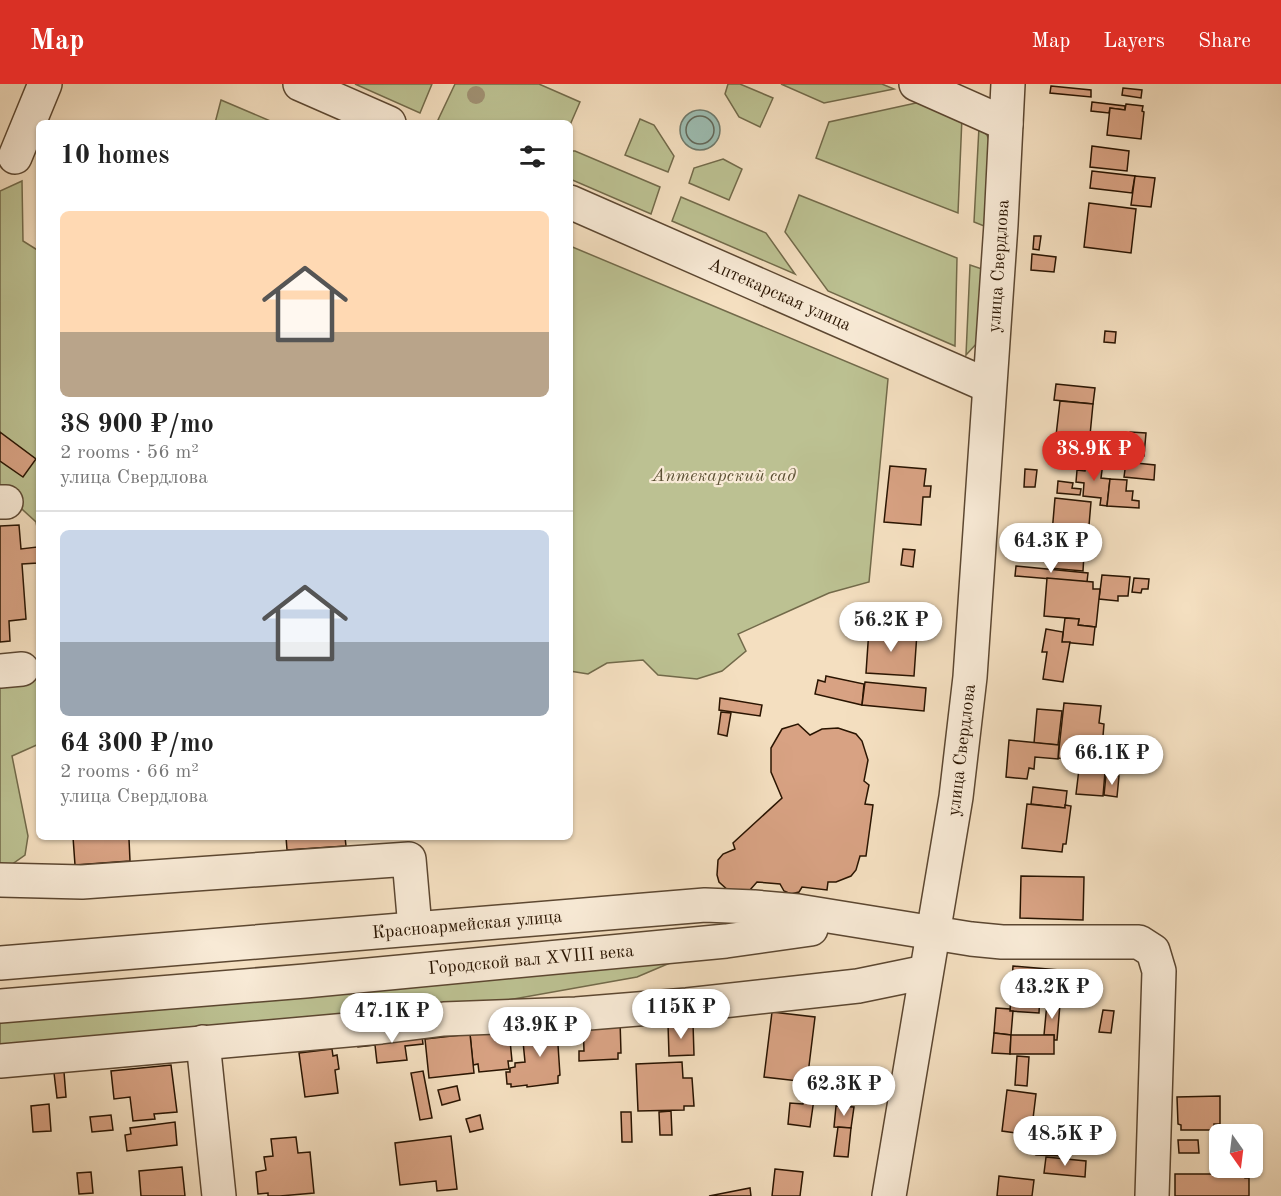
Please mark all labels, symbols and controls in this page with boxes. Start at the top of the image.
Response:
text: Map [30,28,84,56]
text: Map [1031,31,1070,52]
text: Layers [1103,31,1165,52]
text: Share [1198,31,1251,52]
icon: filters [516,140,549,173]
text: 10 homes [60,143,169,169]
street label: улица Свердлова [985,199,1013,333]
icon: home [251,250,359,358]
street label: Аптекарская улица [706,255,854,334]
text: 38 900 ₽/mo [60,412,214,438]
pin: 38.9K ₽ [1039,431,1149,482]
text: 38.9K ₽ [1056,440,1132,460]
text: 2 rooms · 56 m² [60,443,199,463]
park label: Аптекарский сад [651,467,796,485]
text: улица Свердлова [60,468,208,488]
pin: 64.3K ₽ [996,523,1106,574]
text: 64.3K ₽ [1013,532,1089,552]
icon: home [251,569,359,677]
pin: 56.2K ₽ [836,602,946,653]
text: 56.2K ₽ [853,611,929,631]
street label: улица Свердлова [945,683,979,817]
text: 64 300 ₽/mo [60,731,214,757]
pin: 66.1K ₽ [1057,735,1167,786]
text: 66.1K ₽ [1074,744,1150,764]
text: 2 rooms · 66 m² [60,762,199,782]
text: улица Свердлова [60,787,208,807]
street label: Красноармейская улица [371,908,563,942]
street label: Городской вал XVIII века [427,942,635,978]
pin: 43.2K ₽ [997,969,1107,1020]
text: 43.2K ₽ [1014,978,1090,998]
pin: 115K ₽ [632,989,730,1040]
pin: 47.1K ₽ [337,993,447,1044]
text: 115K ₽ [646,998,716,1018]
text: 47.1K ₽ [354,1002,430,1022]
pin: 43.9K ₽ [485,1007,595,1058]
text: 43.9K ₽ [502,1016,578,1036]
pin: 62.3K ₽ [789,1066,899,1117]
text: 62.3K ₽ [806,1075,882,1095]
pin: 48.5K ₽ [1010,1116,1120,1167]
north arrow [1209,1124,1263,1178]
map controls [1209,1124,1263,1178]
text: 48.5K ₽ [1027,1125,1103,1145]

